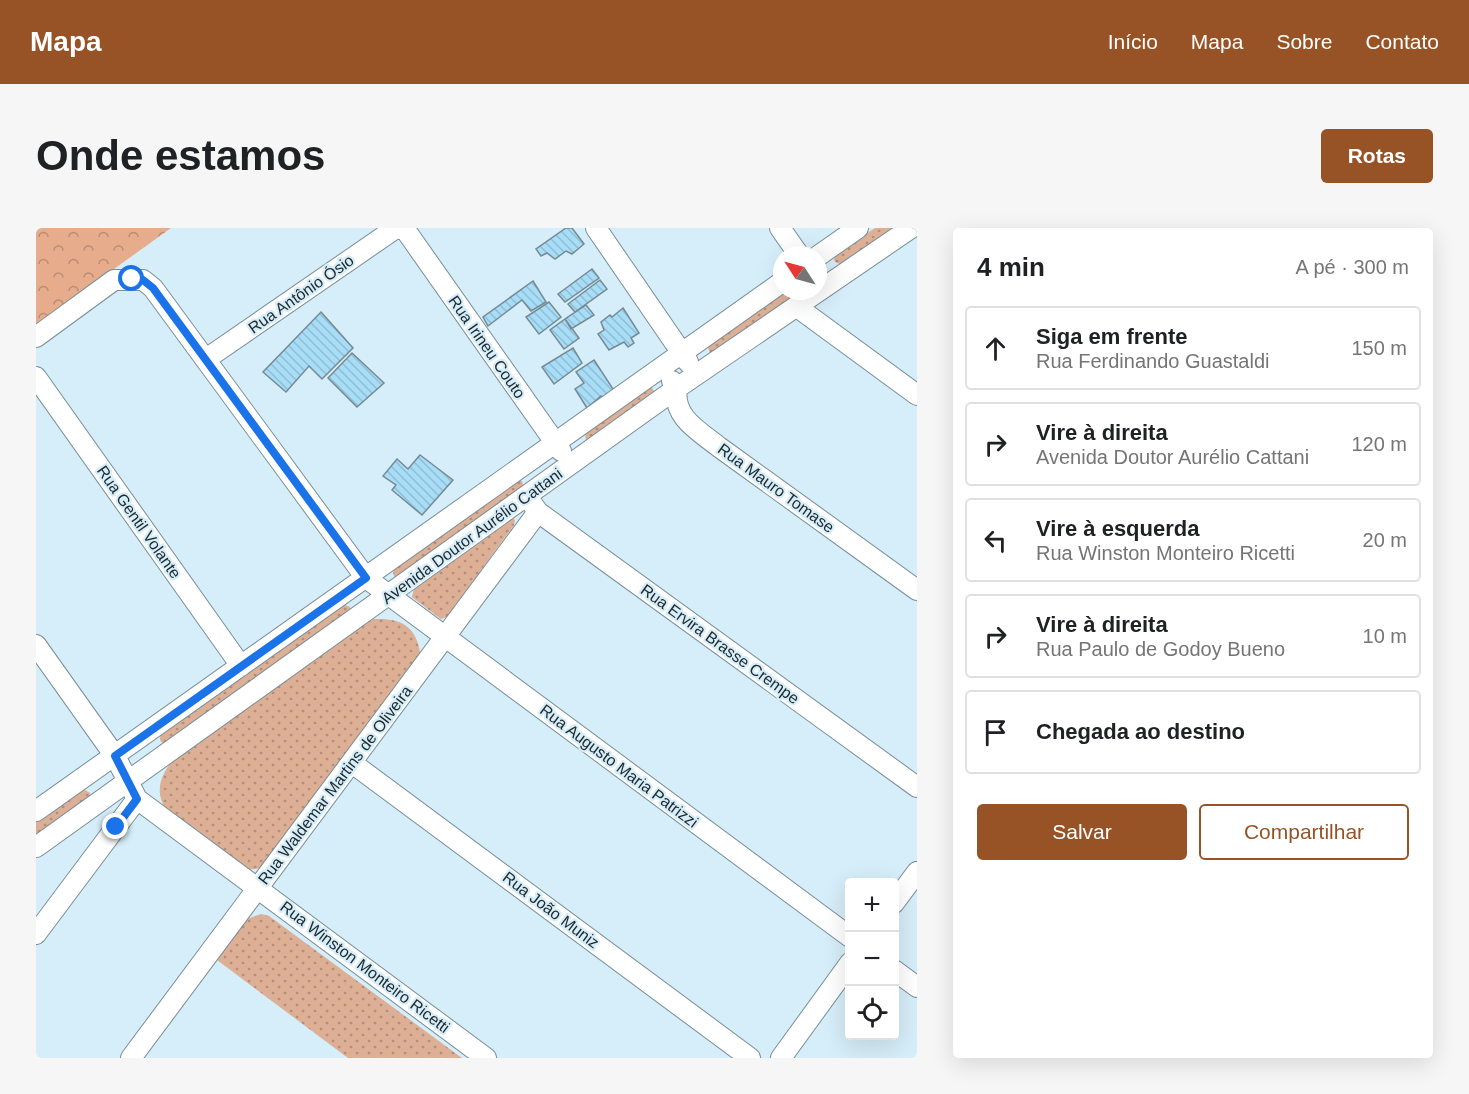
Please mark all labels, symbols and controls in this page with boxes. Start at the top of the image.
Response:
text: Mapa [30,26,102,57]
text: Início [1108,30,1158,53]
text: Mapa [1191,30,1243,53]
text: Sobre [1276,30,1332,53]
text: Contato [1365,30,1439,53]
button: Rotas [1321,129,1433,183]
text: Onde estamos [36,132,325,179]
north arrow [773,246,827,300]
street label: Rua Antônio Ósio [245,250,357,337]
text: 4 min [977,252,1045,282]
text: A pé · 300 m [1296,256,1409,278]
route start [118,265,144,291]
street label: Rua Irineu Couto [445,293,529,401]
text: Siga em frente [1036,324,1188,349]
icon: ahead [979,332,1012,365]
text: 150 m [1351,337,1407,359]
text: Rua Ferdinando Guastaldi [1036,350,1269,372]
text: Vire à direita [1036,420,1168,445]
icon: right [979,428,1012,461]
text: 120 m [1351,433,1407,455]
street label: Rua Mauro Tomase [715,440,837,536]
text: Avenida Doutor Aurélio Cattani [1036,446,1309,468]
street label: Rua Gentil Volante [94,462,184,582]
street label: Avenida Doutor Aurélio Cattani [379,465,565,607]
text: Vire à esquerda [1036,516,1199,541]
icon: left [979,524,1012,557]
text: 20 m [1363,529,1407,551]
text: Rua Winston Monteiro Ricetti [1036,542,1295,564]
street label: Rua Ervira Brasse Crempe [638,581,802,707]
text: Vire à direita [1036,612,1168,637]
icon: right [979,620,1012,653]
text: 10 m [1363,625,1407,647]
text: Rua Paulo de Godoy Bueno [1036,638,1285,660]
street label: Rua Waldemar Martins de Oliveira [255,682,415,888]
street label: Rua Augusto Maria Patrizzi [537,701,701,831]
icon: arrive [979,716,1012,749]
text: Chegada ao destino [1036,719,1245,744]
button: Salvar [977,804,1187,860]
button: Compartilhar [1199,804,1409,860]
route end [102,813,128,839]
street label: Rua João Muniz [500,868,602,952]
map controls [845,878,899,1040]
button: + [845,878,899,932]
street label: Rua Winston Monteiro Ricetti [277,898,453,1036]
button: − [845,932,899,986]
button: locate [845,986,899,1040]

